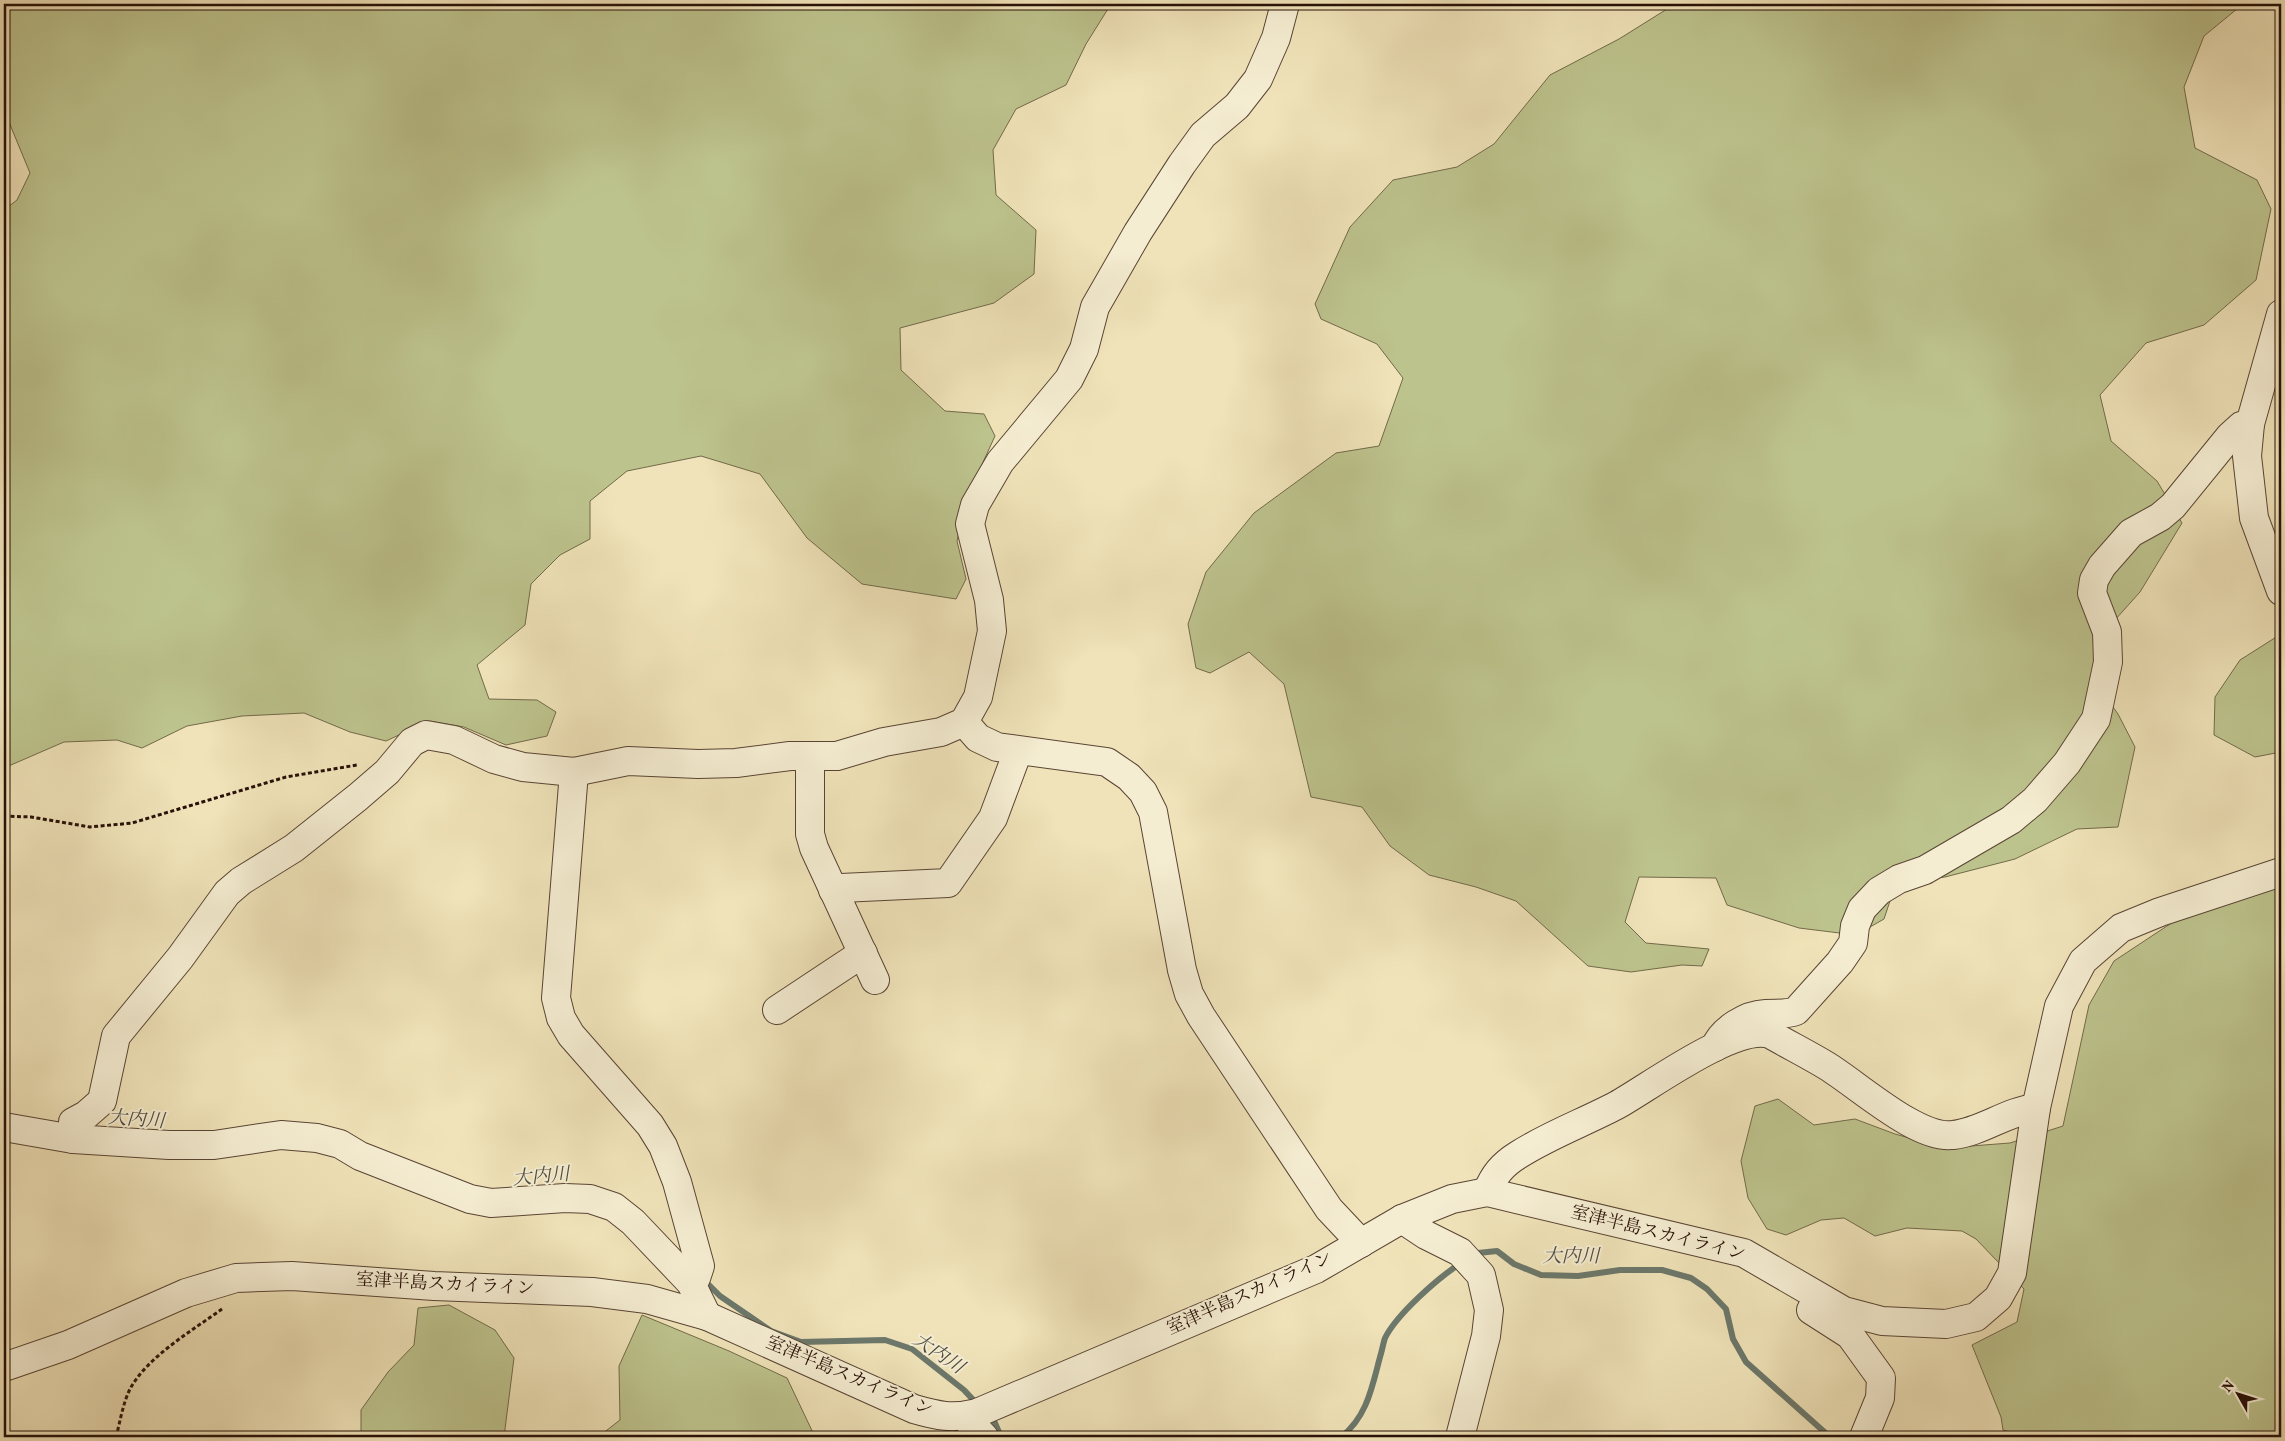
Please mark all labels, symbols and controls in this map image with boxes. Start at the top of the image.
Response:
water label: 大内川 [107,1105,167,1135]
water label: 大内川 [511,1161,573,1192]
street label: 室津半島スカイライン [1568,1200,1748,1268]
water label: 大内川 [1542,1244,1601,1270]
street label: 室津半島スカイライン [1163,1246,1337,1342]
street label: 室津半島スカイライン [355,1268,535,1302]
water label: 大内川 [907,1327,971,1382]
street label: 室津半島スカイライン [762,1331,936,1423]
north arrow [2212,1368,2262,1418]
text: N [2218,1377,2240,1397]

